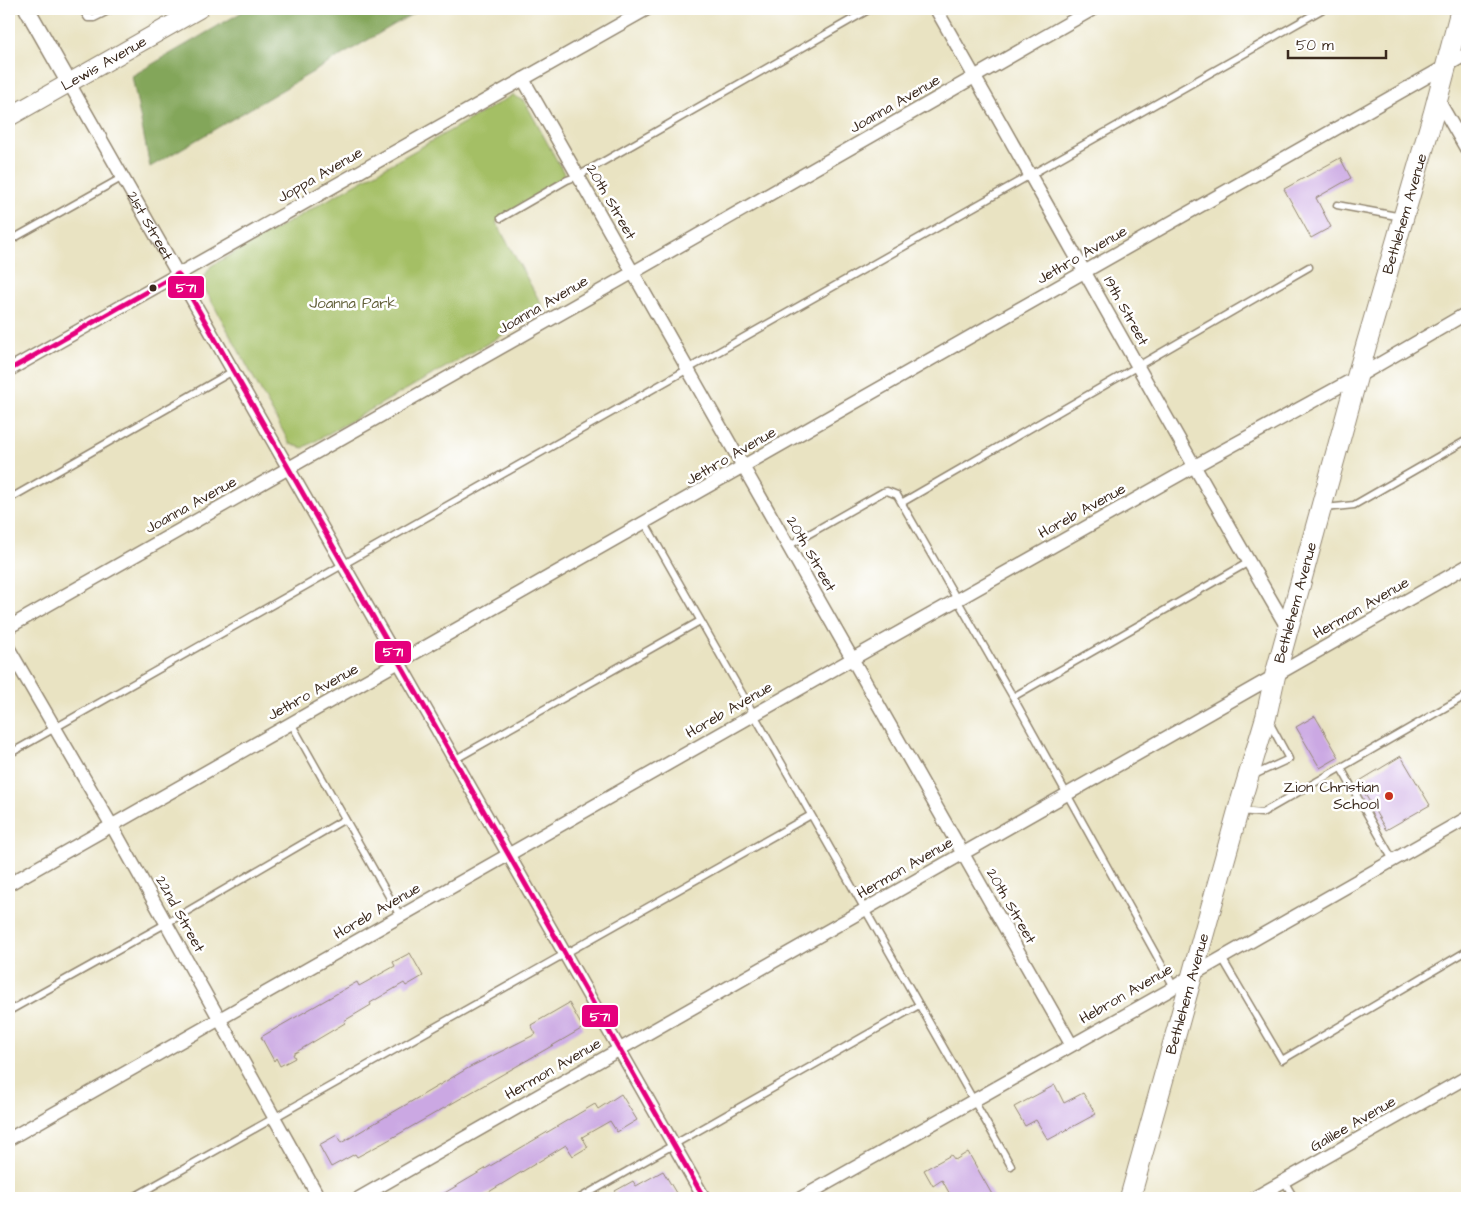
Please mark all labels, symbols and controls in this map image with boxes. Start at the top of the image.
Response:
scale bar [1288,28,1386,60]
street label: Lewis Avenue [57,30,150,96]
text: 50 m [1296,35,1334,56]
street label: Joanna Avenue [846,70,944,138]
street label: Joppa Avenue [273,142,367,208]
street label: Bethlehem Avenue [1377,151,1432,277]
street label: 20th Street [581,160,641,244]
street label: 21st Street [122,187,178,264]
street label: Jethro Avenue [1033,221,1131,289]
street label: Joanna Avenue [494,271,592,339]
street label: 19th Street [1098,273,1154,349]
line badge: 571 [167,275,205,299]
text: 571 [176,278,196,298]
unlabelled marker [148,283,158,293]
park label: Joanna Park [309,293,397,314]
street label: Jethro Avenue [682,422,780,490]
street label: Joanna Avenue [142,471,240,539]
street label: Horeb Avenue [1034,478,1130,544]
street label: 20th Street [781,512,841,596]
street label: Bethlehem Avenue [1269,540,1322,666]
street label: Hermon Avenue [1309,572,1413,644]
line badge: 571 [374,640,412,664]
text: 571 [383,642,403,662]
street label: Jethro Avenue [264,658,362,726]
street label: Horeb Avenue [682,677,776,743]
place label: Zion Christian School [1283,777,1379,815]
marker: Zion Christian School [1383,790,1395,802]
street label: Hermon Avenue [853,832,957,904]
street label: 20th Street [981,864,1041,948]
street label: 22nd Street [150,872,210,956]
street label: Horeb Avenue [330,878,424,944]
street label: Bethlehem Avenue [1160,931,1214,1057]
street label: Hebron Avenue [1075,959,1177,1029]
line badge: 571 [581,1004,619,1028]
text: 571 [590,1007,610,1027]
street label: Hermon Avenue [501,1033,605,1105]
street label: Galilee Avenue [1306,1091,1400,1157]

